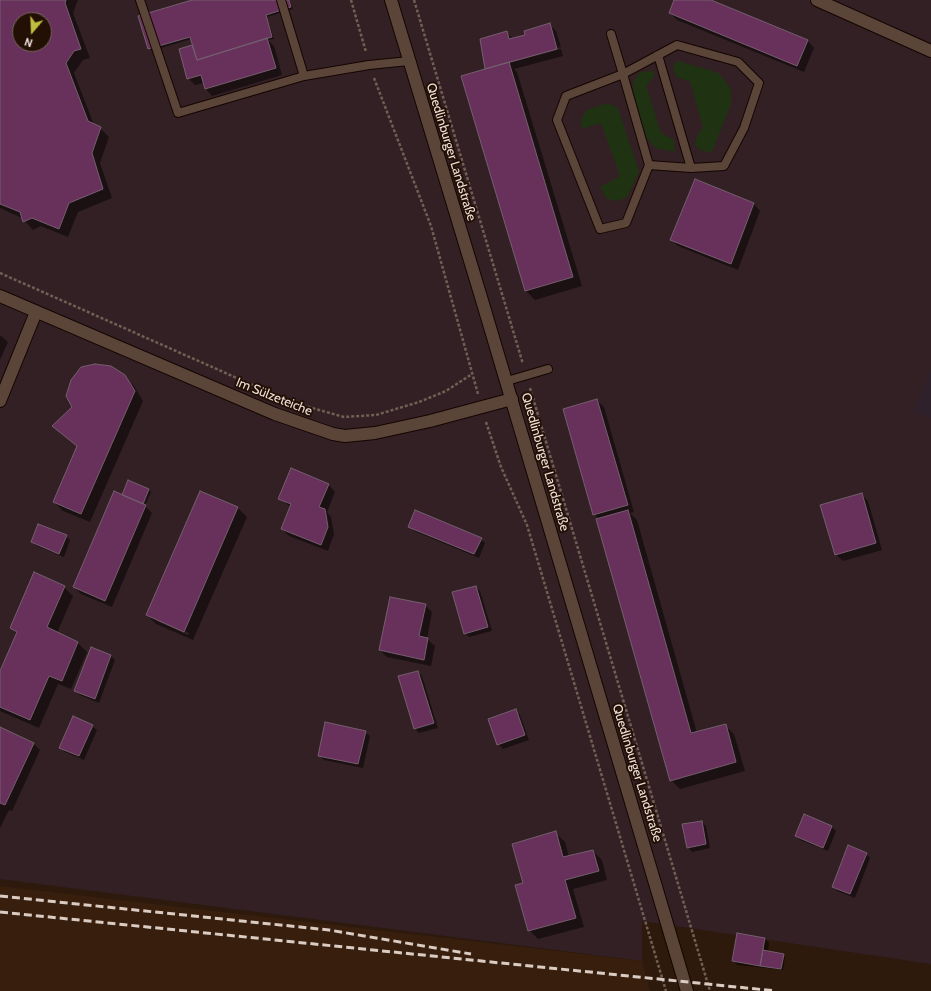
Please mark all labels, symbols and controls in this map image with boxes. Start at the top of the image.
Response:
north arrow [12,12,52,52]
text: N [22,35,34,50]
street label: Quedlinburger Landstraße [423,81,479,223]
street label: Im Sülzeteiche [234,375,314,419]
street label: Quedlinburger Landstraße [518,391,572,533]
street label: Quedlinburger Landstraße [609,702,665,844]

